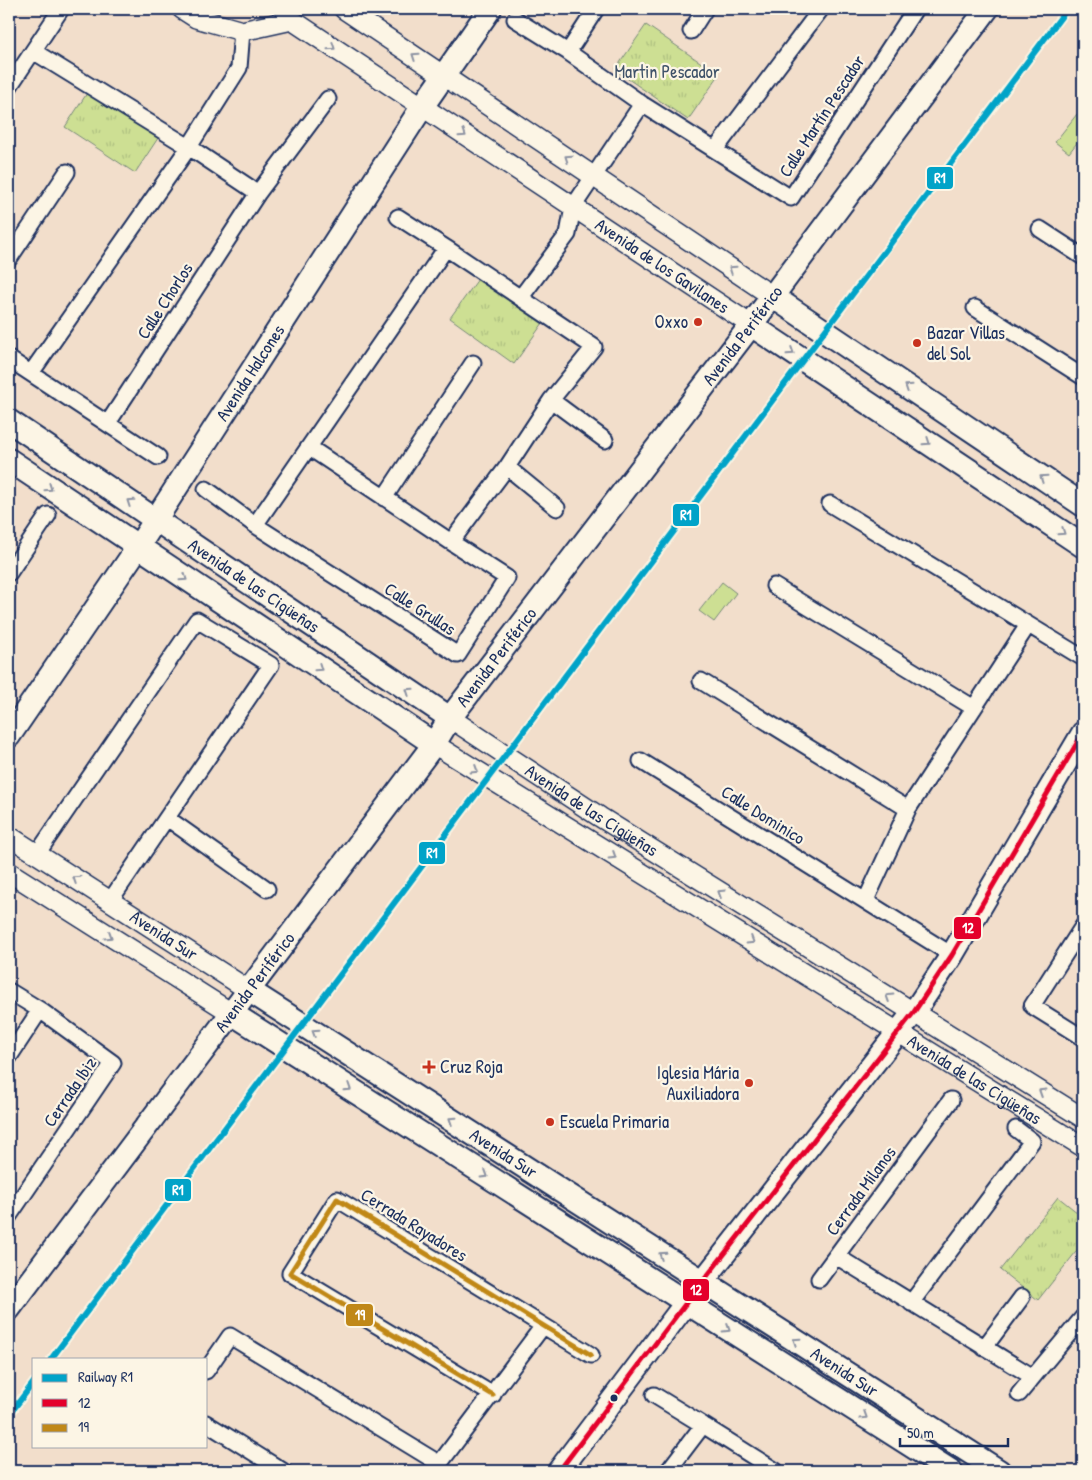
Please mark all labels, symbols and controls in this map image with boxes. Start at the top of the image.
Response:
one-way arrow [326,41,336,50]
street label: Calle Martín Pescador [773,50,871,182]
one-way arrow [411,53,421,62]
park label: Martin Pescador [614,59,720,84]
one-way arrow [457,127,466,137]
one-way arrow [564,155,574,164]
line badge: R1 [926,166,954,190]
text: R1 [934,168,946,187]
street label: Avenida de los Gavilanes [590,212,734,319]
street label: Calle Chorlos [131,258,199,344]
one-way arrow [728,265,737,275]
street label: Avenida Periférico [696,280,788,390]
place label: Oxxo [655,309,688,334]
marker: Oxxo [692,316,704,328]
street label: Avenida Halcones [209,319,290,426]
place label: Bazar Villas del Sol [927,320,1005,366]
marker: Bazar Villas del Sol [911,337,923,349]
one-way arrow [786,346,795,355]
one-way arrow [904,384,914,393]
one-way arrow [921,436,930,445]
one-way arrow [1039,474,1048,484]
one-way arrow [44,481,53,491]
one-way arrow [126,498,135,508]
line badge: R1 [672,503,700,527]
text: R1 [680,505,692,524]
one-way arrow [1056,526,1066,535]
street label: Avenida de las Cigüeñas [183,532,325,639]
one-way arrow [179,572,188,581]
street label: Calle Grullas [380,576,461,641]
street label: Avenida Periférico [450,602,542,712]
one-way arrow [314,662,323,671]
one-way arrow [406,688,415,697]
street label: Avenida de las Cigüeñas [520,758,663,862]
one-way arrow [470,764,479,773]
street label: Calle Dominico [717,779,810,850]
line badge: R1 [418,841,446,865]
text: R1 [426,843,438,862]
one-way arrow [608,849,617,859]
one-way arrow [73,876,82,886]
one-way arrow [718,889,727,899]
street label: Avenida Sur [125,904,203,966]
line badge: 12 [953,916,982,940]
text: 12 [962,918,974,937]
street label: Avenida Periférico [209,927,300,1037]
one-way arrow [104,929,113,939]
one-way arrow [746,935,755,945]
one-way arrow [886,993,895,1003]
street label: Avenida de las Cigüeñas [903,1028,1046,1130]
one-way arrow [311,1029,320,1039]
street label: Cerrada Ibiz [37,1052,102,1132]
place label: Cruz Roja [440,1054,503,1079]
marker: Cruz Roja [422,1060,436,1074]
place label: Iglesia Mária Auxiliadora [657,1060,739,1106]
marker: Iglesia Mária Auxiliadora [743,1077,755,1089]
one-way arrow [342,1081,351,1091]
one-way arrow [1038,1089,1048,1098]
place label: Escuela Primaria [560,1109,669,1134]
marker: Escuela Primaria [544,1116,556,1128]
one-way arrow [448,1117,458,1126]
street label: Avenida Sur [465,1122,542,1184]
street label: Cerrada Milanos [820,1141,902,1241]
one-way arrow [479,1168,488,1178]
line badge: R1 [164,1178,192,1202]
text: R1 [172,1180,184,1199]
street label: Cerrada Rayadores [356,1182,472,1267]
one-way arrow [659,1252,668,1261]
line badge: 12 [682,1278,710,1302]
text: 12 [690,1280,702,1299]
line badge: 19 [345,1303,374,1327]
text: 19 [355,1305,366,1324]
one-way arrow [722,1323,731,1333]
one-way arrow [793,1338,802,1347]
street label: Avenida Sur [806,1340,883,1403]
legend [32,1358,208,1448]
text: Railway R1 [78,1366,133,1387]
text: 12 [78,1392,90,1413]
unlabelled marker [609,1393,619,1403]
one-way arrow [859,1410,868,1420]
scale bar [900,1415,1007,1447]
text: 19 [78,1416,89,1437]
text: 50 m [907,1422,934,1443]

